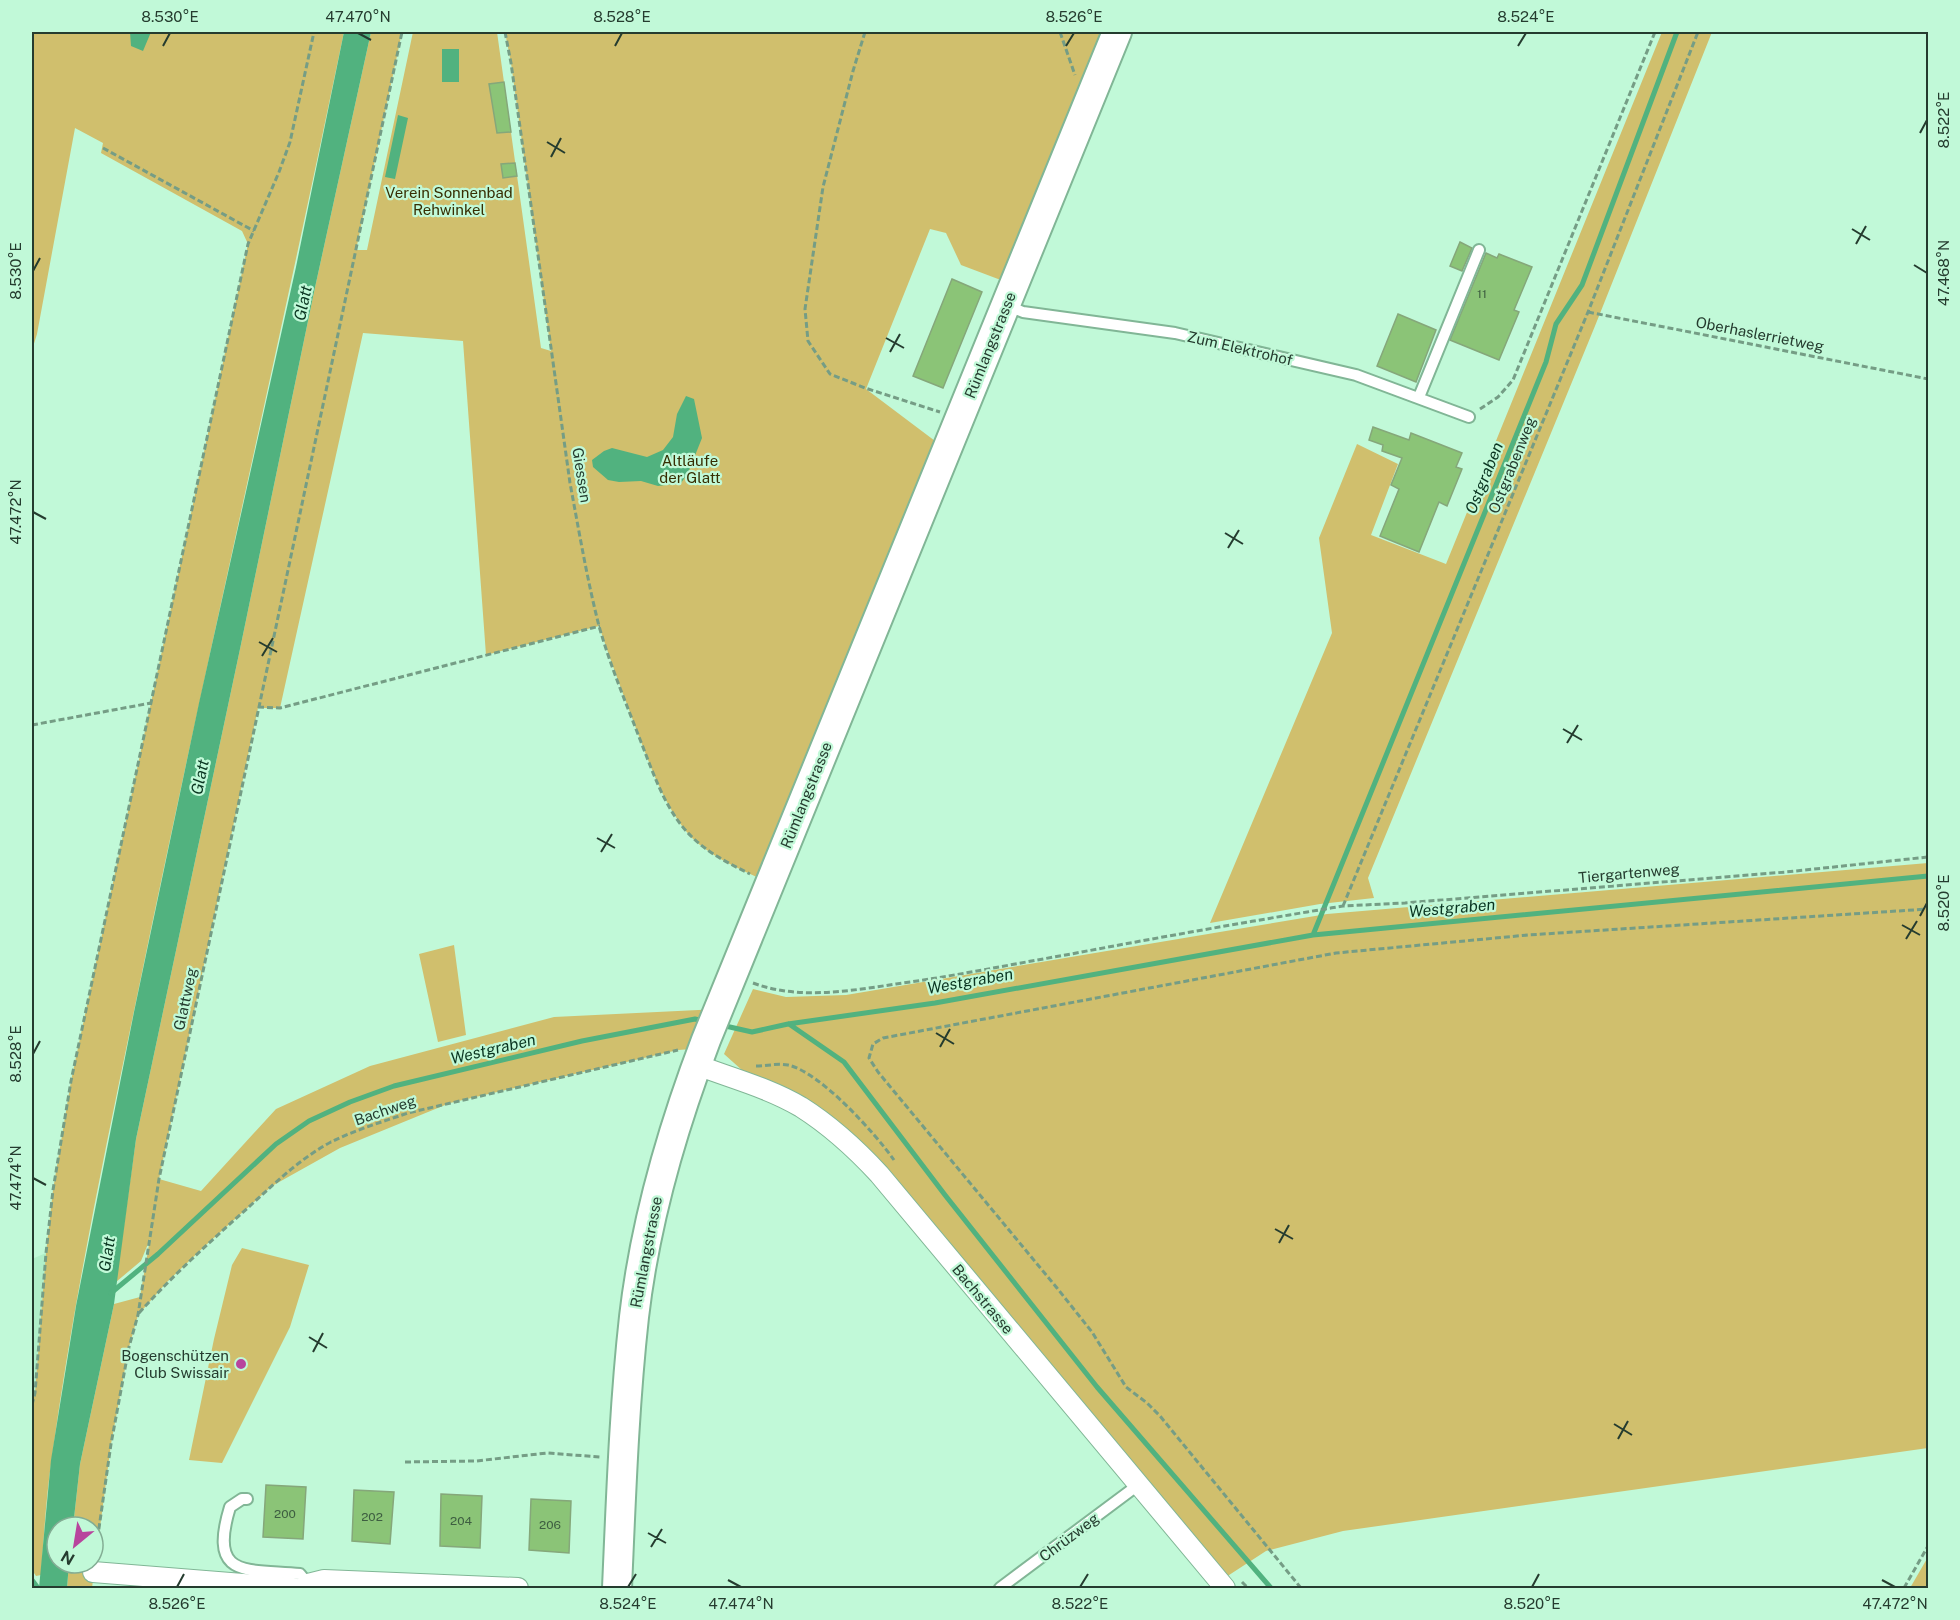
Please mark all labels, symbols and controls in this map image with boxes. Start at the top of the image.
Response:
text: 8.530°E [141,8,199,25]
text: 47.470°N [325,8,391,25]
text: 8.528°E [593,8,651,25]
text: 8.526°E [1045,8,1103,25]
text: 8.524°E [1497,8,1555,25]
text: 8.522°E [1935,92,1952,148]
park label: Verein Sonnenbad Rehwinkel [385,184,513,218]
text: 47.468°N [1935,240,1952,306]
text: 8.530°E [7,242,24,300]
water label: Glatt [290,284,316,322]
house number: 11 [1477,287,1487,301]
street label: Rümlangstrasse [961,289,1019,401]
street label: Oberhaslerrietweg [1695,313,1825,355]
street label: Zum Elektrohof [1186,328,1294,368]
street label: Ostgrabenweg [1484,414,1540,516]
water label: Ostgraben [1461,439,1507,517]
street label: Giessen [569,446,595,504]
park label: Altläufe der Glatt [659,452,721,486]
text: 47.472°N [7,479,24,545]
street label: Rümlangstrasse [777,739,835,851]
water label: Glatt [187,758,213,796]
street label: Tiergartenweg [1578,860,1680,886]
text: 8.520°E [1935,874,1952,932]
water label: Westgraben [1408,895,1496,921]
water label: Westgraben [926,964,1014,998]
street label: Glattweg [170,966,200,1032]
text: 8.528°E [7,1025,24,1083]
water label: Westgraben [449,1030,538,1068]
street label: Bachweg [352,1092,418,1128]
text: 47.474°N [7,1145,24,1211]
street label: Rümlangstrasse [627,1195,665,1309]
water label: Glatt [95,1235,119,1273]
street label: Bachstrasse [949,1261,1017,1337]
place label: Bogenschützen Club Swissair [121,1347,229,1381]
marker: Bogenschützen Club Swissair [234,1357,248,1371]
house number: 200 [274,1507,296,1521]
street label: Chrüzweg [1036,1509,1102,1565]
house number: 202 [361,1510,383,1524]
house number: 204 [450,1514,472,1528]
north arrow [45,1515,105,1575]
house number: 206 [539,1518,561,1532]
text: N [58,1546,78,1569]
text: 8.526°E [148,1595,206,1612]
text: 8.524°E [599,1595,657,1612]
text: 47.474°N [708,1595,774,1612]
text: 8.522°E [1052,1595,1108,1612]
text: 8.520°E [1503,1595,1561,1612]
text: 47.472°N [1862,1595,1928,1612]

